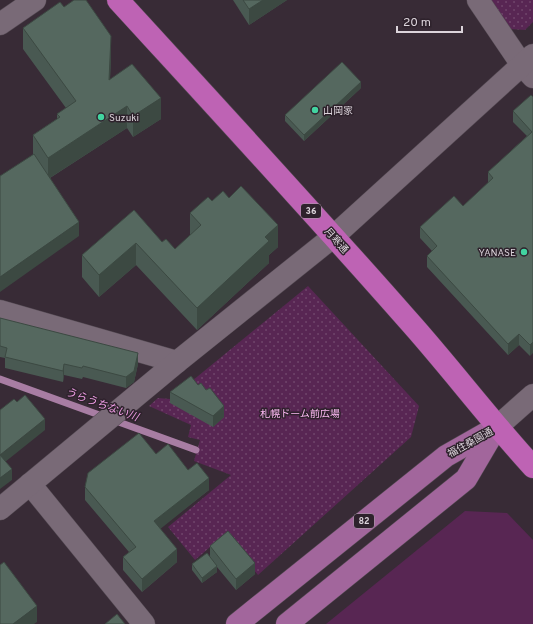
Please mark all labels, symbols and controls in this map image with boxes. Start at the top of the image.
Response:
scale bar [397,8,462,34]
text: 20 m [403,15,431,31]
marker: 山岡家 [310,105,320,115]
place label: 山岡家 [323,105,353,118]
marker: Suzuki [96,112,106,122]
place label: Suzuki [109,112,139,125]
road number: 36 [301,204,321,218]
street label: 月寒通 [321,226,351,257]
place label: YANASE [478,247,516,260]
marker: YANASE [519,247,529,257]
water label: うらうちない川 [63,385,141,425]
park label: 札幌ドーム前広場 [260,408,340,421]
street label: 福住桑園通 [446,426,496,461]
road number: 82 [354,514,374,528]

